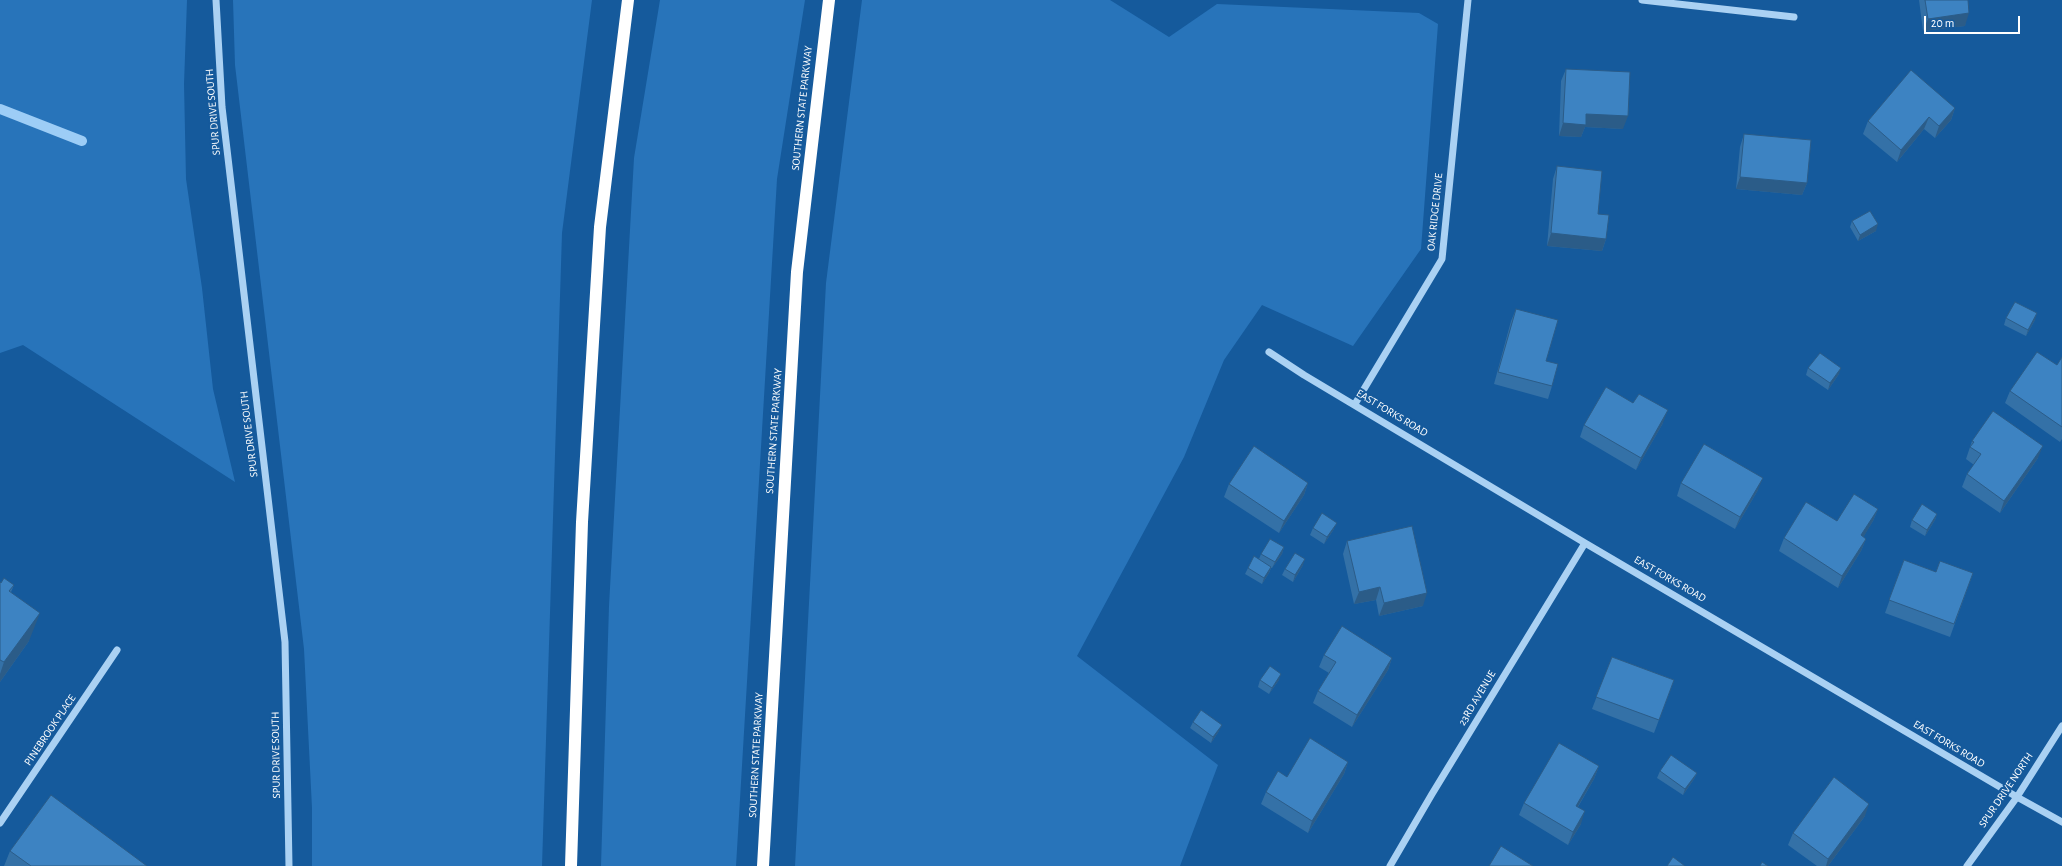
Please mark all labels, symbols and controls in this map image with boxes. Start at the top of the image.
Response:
scale bar [1926,8,2022,34]
text: 20 m [1931,17,1954,29]
street label: SOUTHERN STATE PARKWAY [789,45,815,171]
street label: SPUR DRIVE SOUTH [203,68,223,156]
street label: OAK RIDGE DRIVE [1424,172,1446,252]
street label: SOUTHERN STATE PARKWAY [763,368,785,494]
street label: EAST FORKS ROAD [1354,386,1430,440]
street label: SPUR DRIVE SOUTH [237,390,261,478]
street label: EAST FORKS ROAD [1632,553,1708,605]
street label: 23RD AVENUE [1455,668,1499,728]
street label: PINEBROOK PLACE [21,692,79,768]
street label: SOUTHERN STATE PARKWAY [746,692,766,818]
street label: SPUR DRIVE SOUTH [269,711,283,799]
street label: EAST FORKS ROAD [1911,717,1987,771]
street label: SPUR DRIVE NORTH [1976,750,2036,830]

